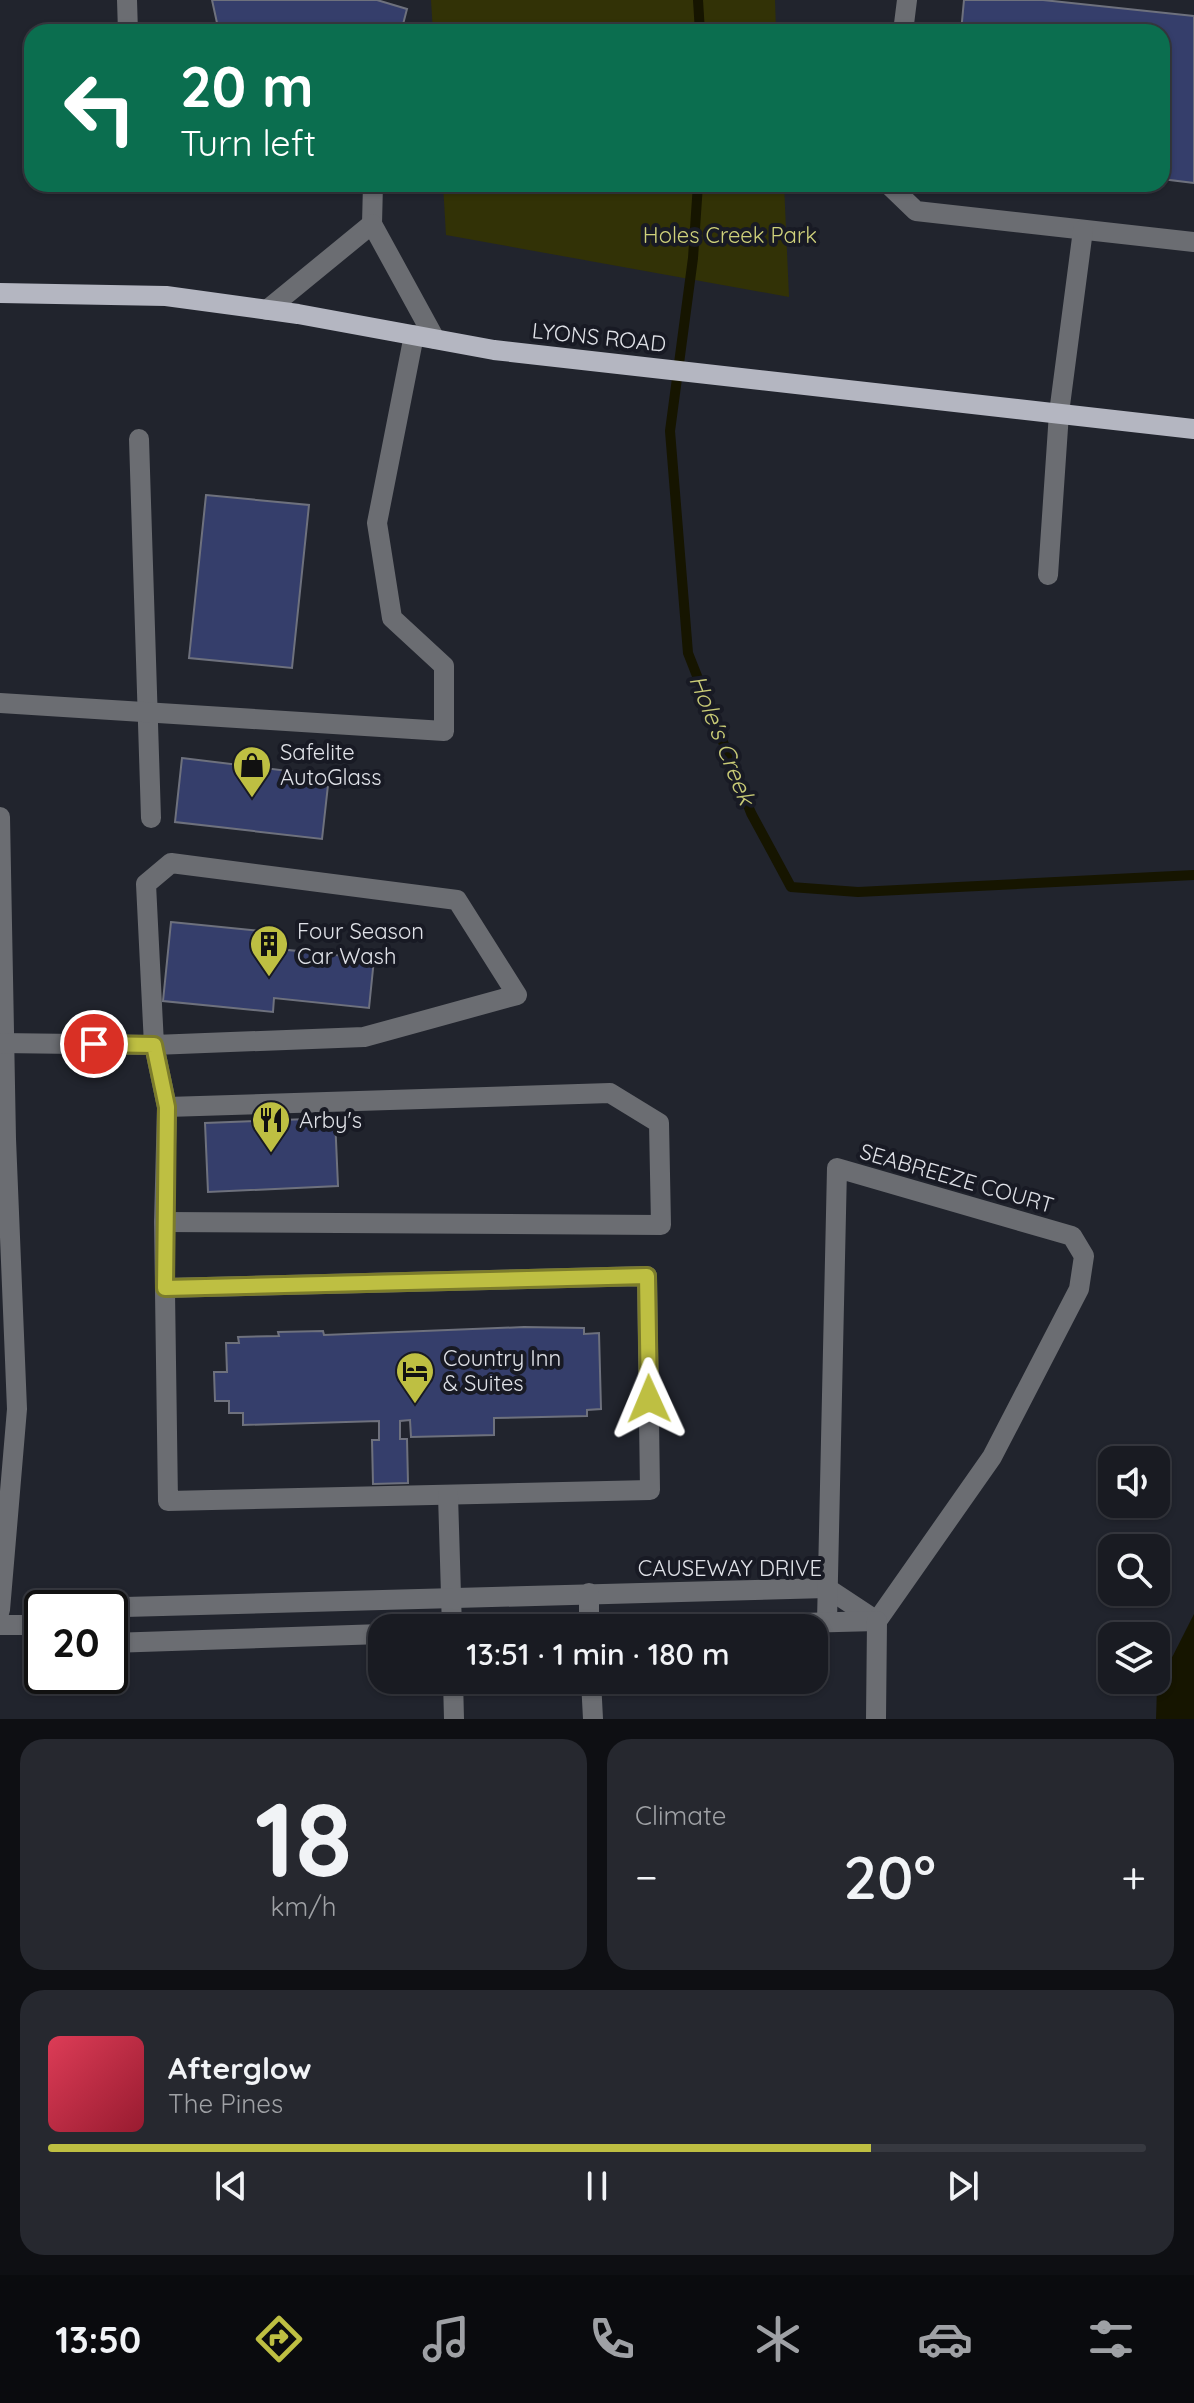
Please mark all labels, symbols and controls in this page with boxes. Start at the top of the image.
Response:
text: 20 m [180,51,314,121]
icon: left [48,56,152,160]
text: Turn left [180,120,316,165]
park label: Holes Creek Park [643,221,817,249]
street label: LYONS ROAD [531,316,667,358]
water label: Hole's Creek [683,670,763,811]
place label: Safelite AutoGlass [280,738,382,791]
shop icon: Safelite AutoGlass [231,744,273,799]
place label: Four Season Car Wash [297,917,424,970]
building icon: Four Season Car Wash [248,923,290,978]
pin [60,1010,128,1078]
icon: arrive [72,1022,116,1066]
restaurant icon: Arby's [250,1099,292,1154]
place label: Arby's [299,1106,362,1134]
street label: SEABREEZE COURT [857,1137,1057,1219]
place label: Country Inn & Suites [443,1344,561,1397]
hotel icon: Country Inn & Suites [394,1350,436,1405]
position arrow [607,1357,691,1441]
map controls [1098,1446,1170,1694]
button: sound [1098,1446,1170,1518]
button: search [1098,1534,1170,1606]
street label: CAUSEWAY DRIVE [638,1554,822,1582]
speed limit sign: 20 [24,1590,128,1694]
button: layers [1098,1622,1170,1694]
text: 13:51 · 1 min · 180 m [466,1635,730,1673]
text: 18 [255,1773,352,1903]
text: Climate [635,1799,726,1832]
text: 20° [843,1839,936,1914]
text: − [635,1849,658,1904]
text: + [1121,1849,1146,1904]
text: km/h [271,1890,336,1923]
text: Afterglow [168,2049,311,2087]
text: The Pines [168,2087,283,2120]
icon: previous [209,2164,253,2208]
icon: pause [575,2164,619,2208]
icon: next [941,2164,985,2208]
icon: directions [251,2311,307,2367]
icon: music [418,2311,474,2367]
icon: phone [584,2311,640,2367]
icon: climate [750,2311,806,2367]
icon: car [917,2311,973,2367]
icon: filters [1083,2311,1139,2367]
text: 13:50 [55,2317,141,2362]

